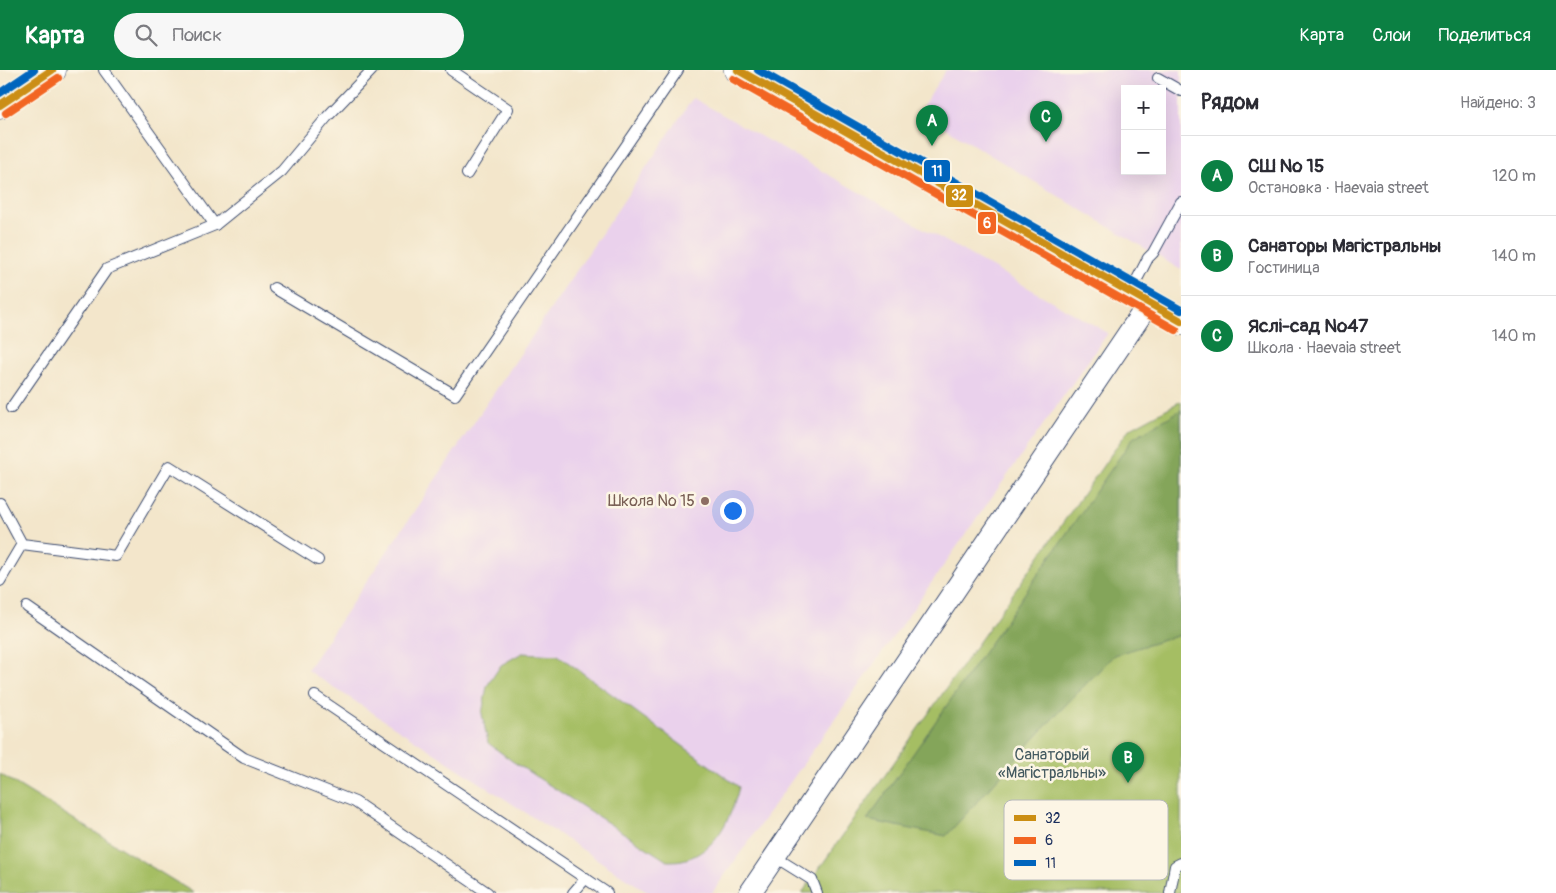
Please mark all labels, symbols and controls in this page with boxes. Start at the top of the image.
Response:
search box [114,13,464,58]
text: Карта [25,21,84,50]
icon: search [132,21,160,49]
text: Поиск [172,23,222,47]
text: Карта [1300,24,1344,47]
text: Слои [1372,24,1410,47]
text: Поделиться [1438,24,1531,47]
map controls [1121,85,1166,175]
button: + [1121,85,1166,130]
text: Рядом [1201,89,1259,116]
text: Найдено: 3 [1460,93,1536,113]
pin: C [1030,101,1062,142]
pin: A [916,105,948,146]
button: − [1121,130,1166,175]
text: СШ № 15 [1248,154,1324,178]
line badge: 11 [923,159,951,183]
text: 11 [932,163,942,180]
text: A [1212,166,1222,186]
text: 120 m [1492,166,1536,186]
text: Остановка · Haevaia street [1248,178,1429,198]
line badge: 32 [945,184,974,208]
text: 32 [951,187,967,204]
line badge: 6 [977,211,997,235]
text: 6 [983,215,991,232]
text: Санаторы Магістральны [1248,234,1441,258]
text: B [1212,246,1222,266]
text: 140 m [1492,246,1536,266]
text: Гостиница [1248,258,1320,278]
text: Яслі-сад №47 [1248,314,1368,338]
text: C [1212,326,1222,346]
text: 140 m [1492,326,1536,346]
text: Школа · Haevaia street [1248,338,1401,358]
place label: Школа № 15 [608,491,695,511]
marker: Школа № 15 [699,495,711,507]
your location [720,498,746,524]
pin: B [1112,742,1144,783]
park label: Санаторый «Магістральны» [998,745,1106,783]
legend [1004,800,1168,880]
text: 32 [1045,810,1061,827]
text: 6 [1045,832,1053,849]
text: 11 [1045,855,1056,872]

